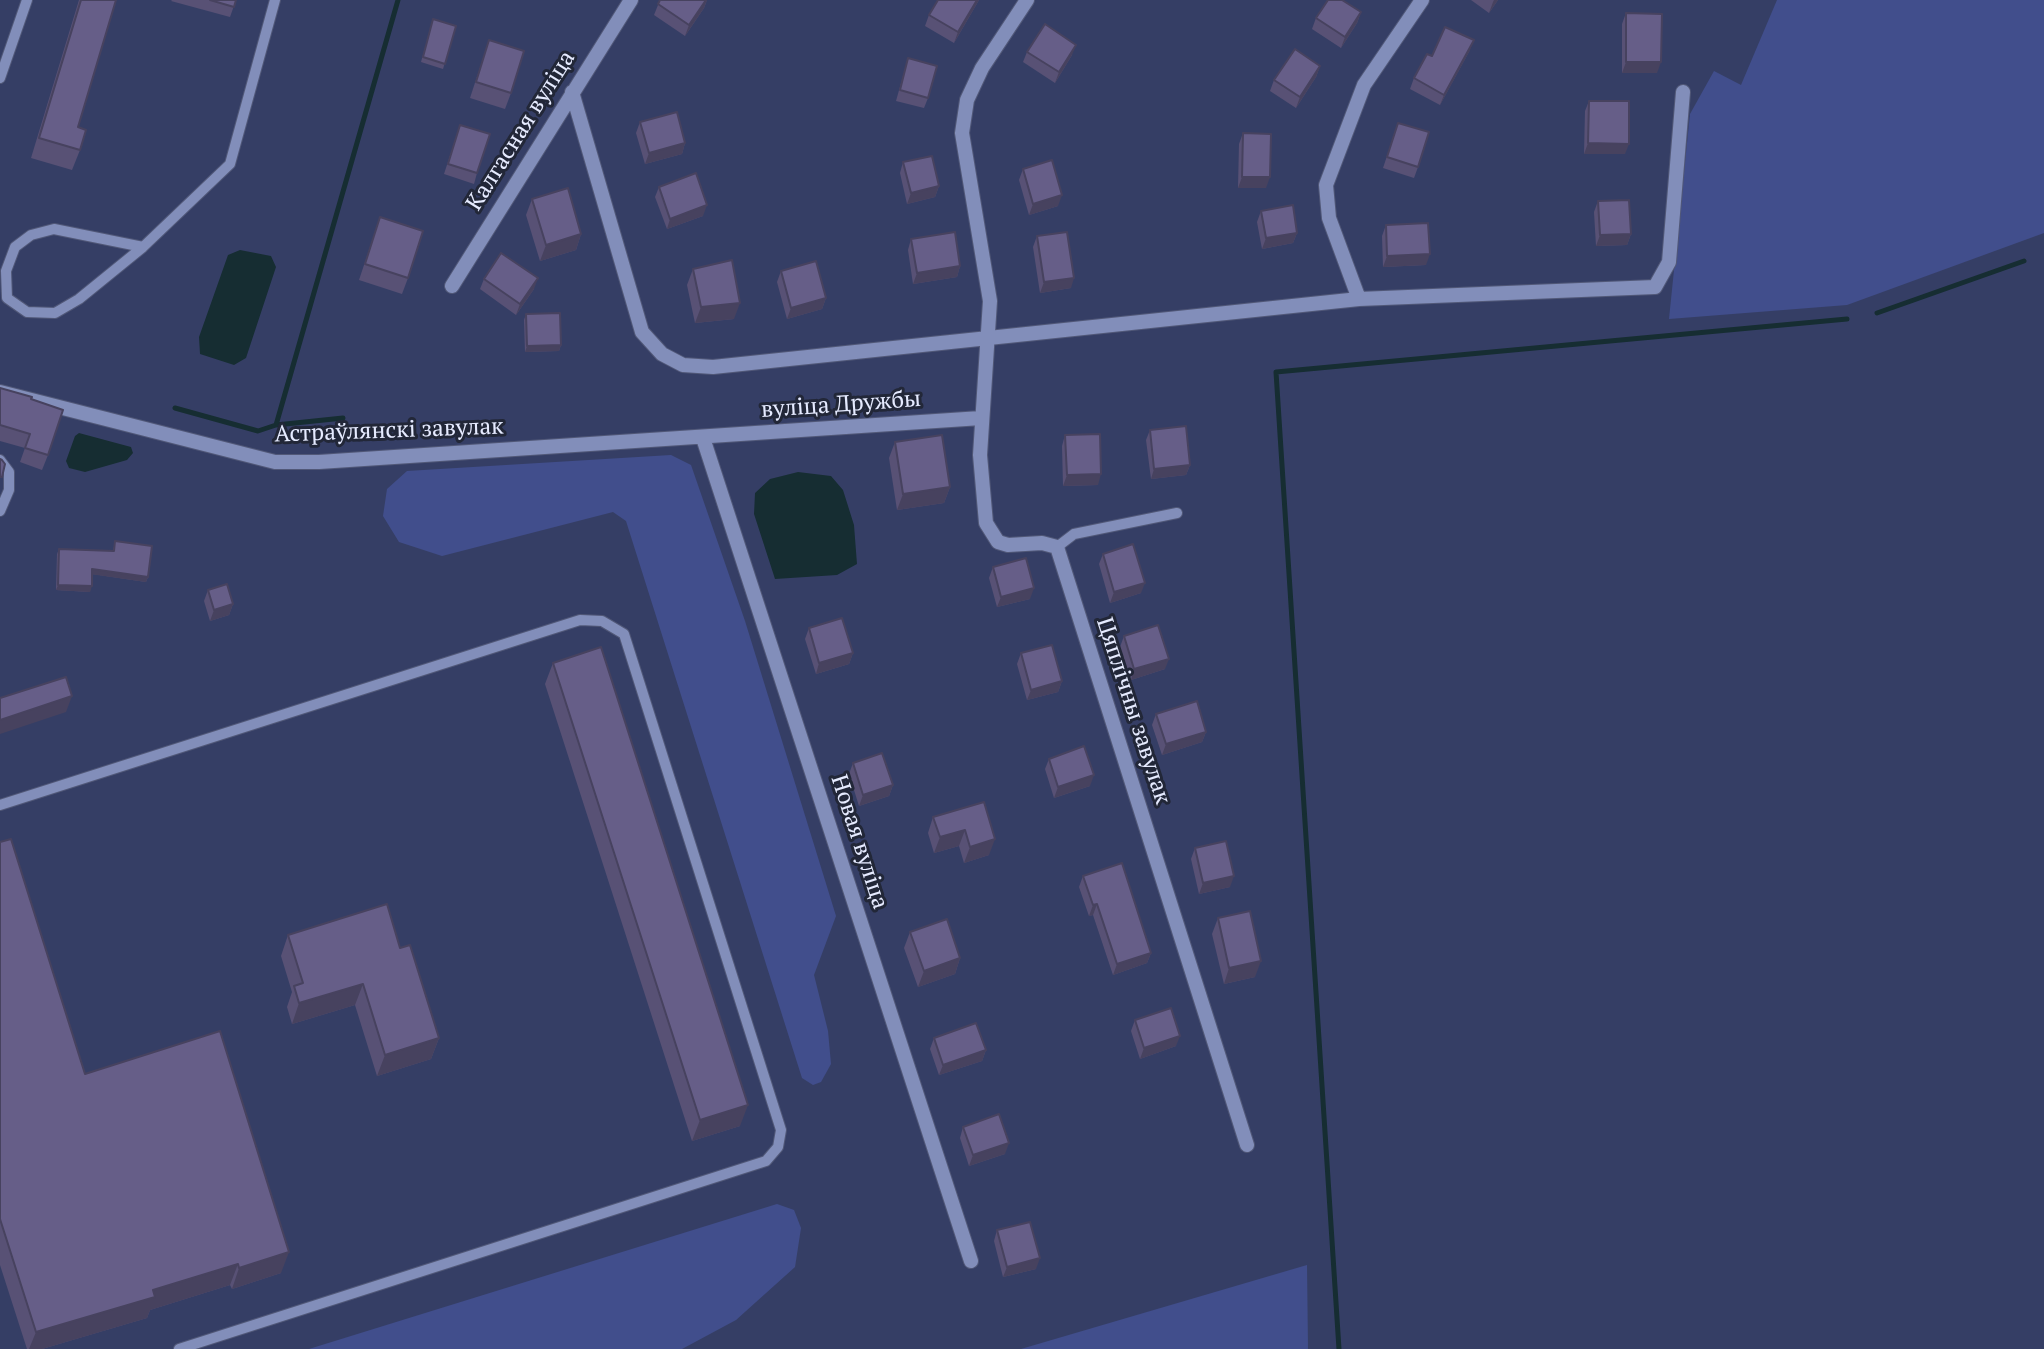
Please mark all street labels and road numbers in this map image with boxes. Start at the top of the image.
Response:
street label: Калгасная вуліца [461,46,581,216]
street label: вуліца Дружбы [760,386,922,424]
street label: Астраўлянскі завулак [274,413,504,449]
street label: Цяплічны завулак [1090,614,1176,808]
street label: Новая вуліца [824,771,894,913]

